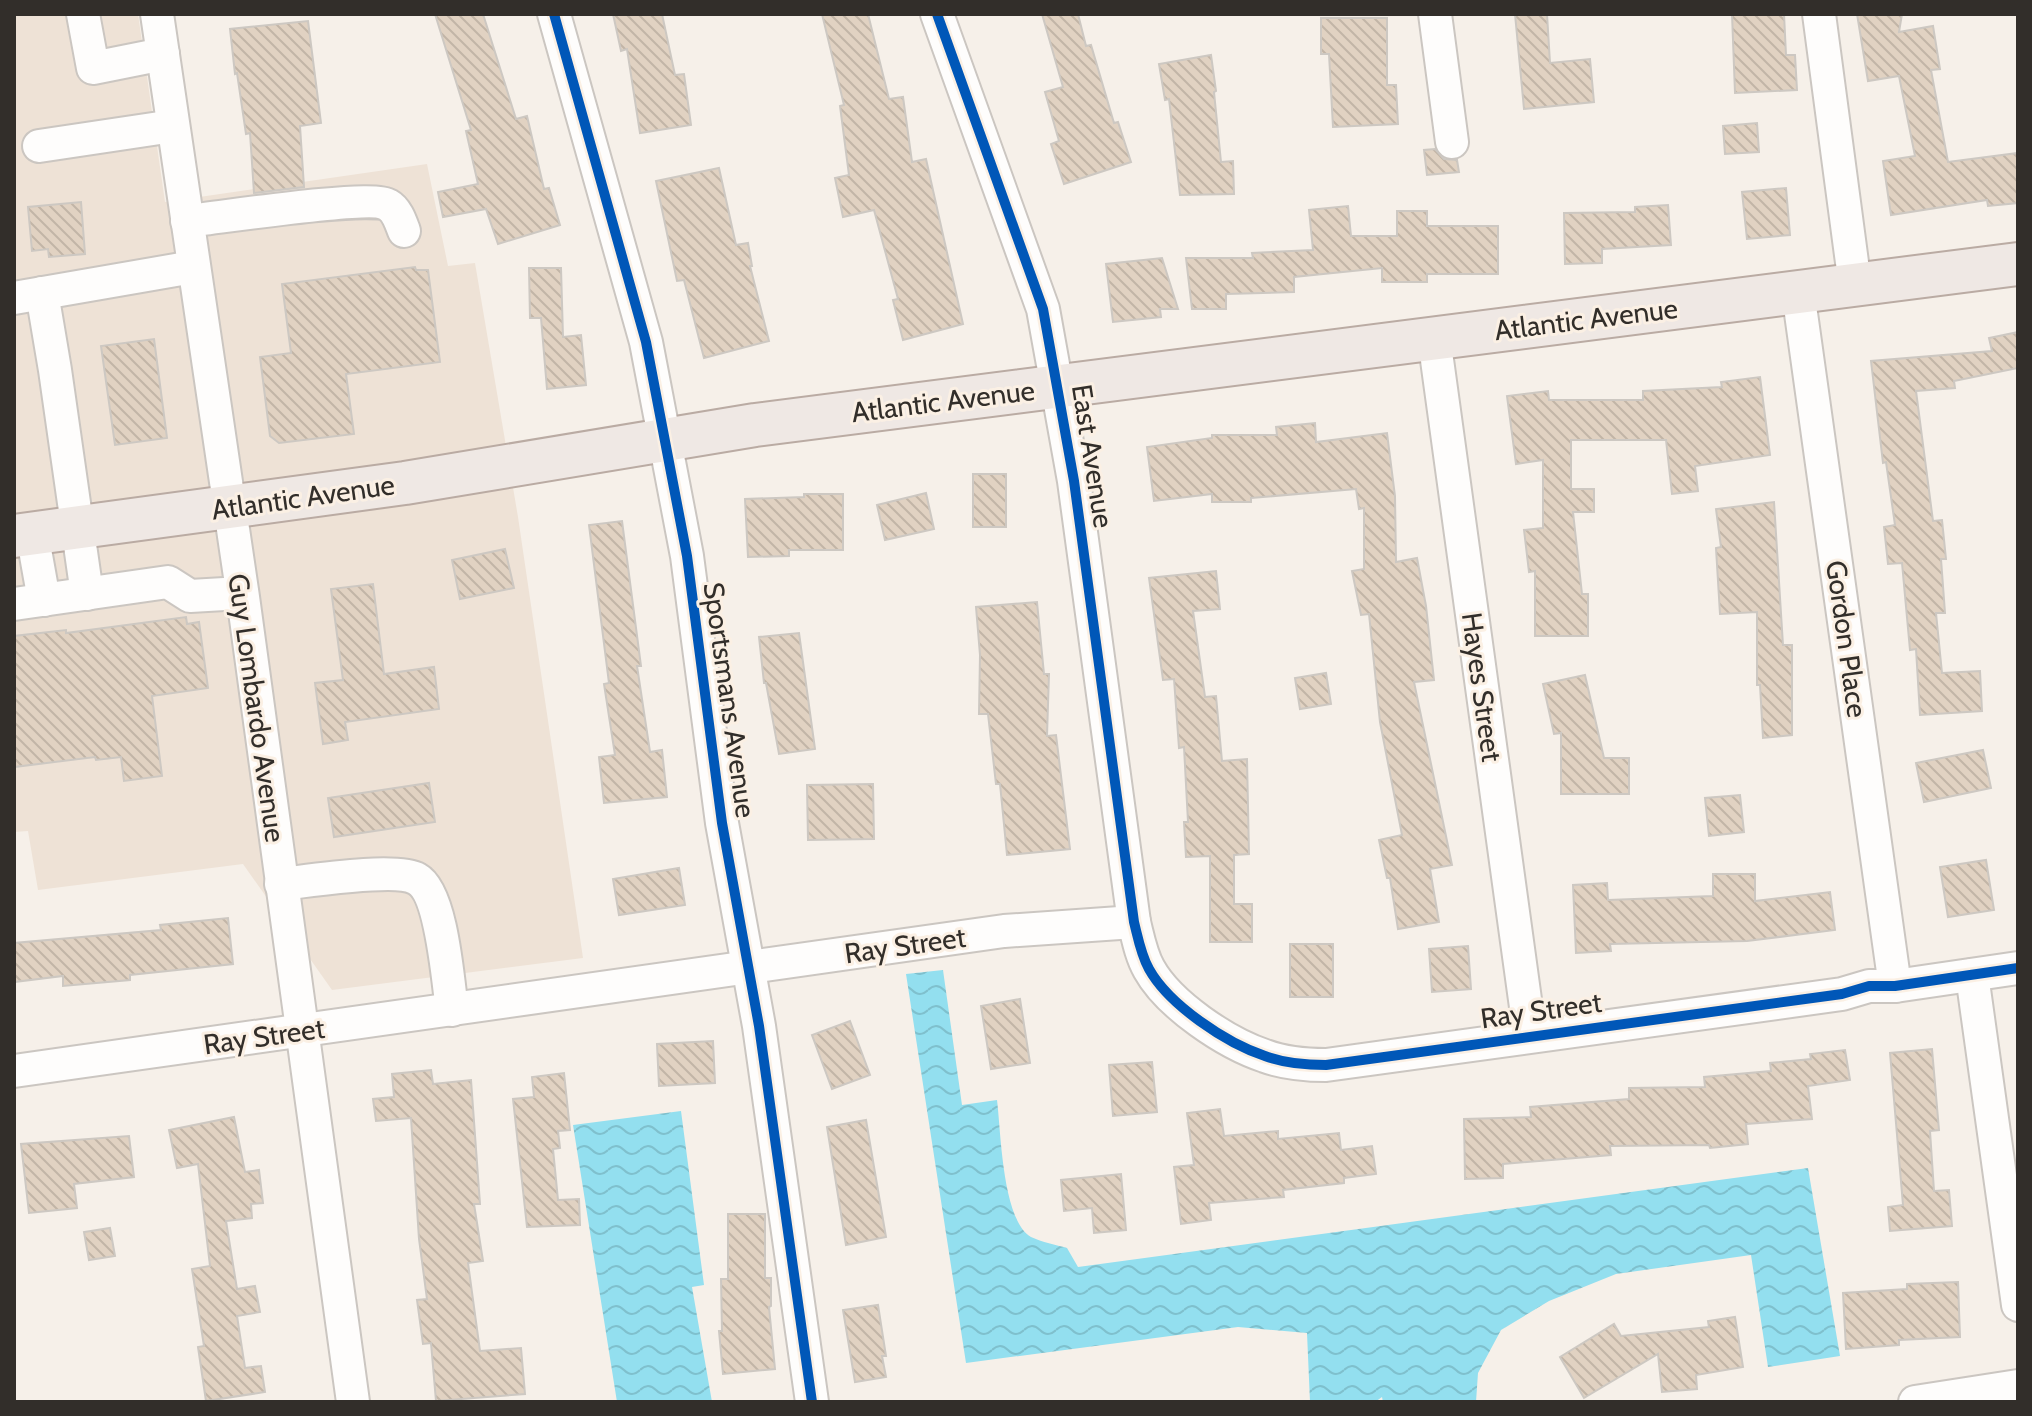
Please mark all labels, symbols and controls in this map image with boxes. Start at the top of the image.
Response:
street label: Atlantic Avenue [1492,291,1680,347]
street label: Atlantic Avenue [849,373,1037,429]
street label: East Avenue [1065,382,1121,530]
street label: Atlantic Avenue [209,467,397,527]
street label: Gordon Place [1819,558,1875,720]
street label: Guy Lombardo Avenue [221,571,293,845]
street label: Sportsmans Avenue [697,580,763,820]
street label: Hayes Street [1455,610,1509,764]
street label: Ray Street [842,920,968,970]
street label: Ray Street [1478,985,1604,1035]
street label: Ray Street [201,1011,327,1061]

